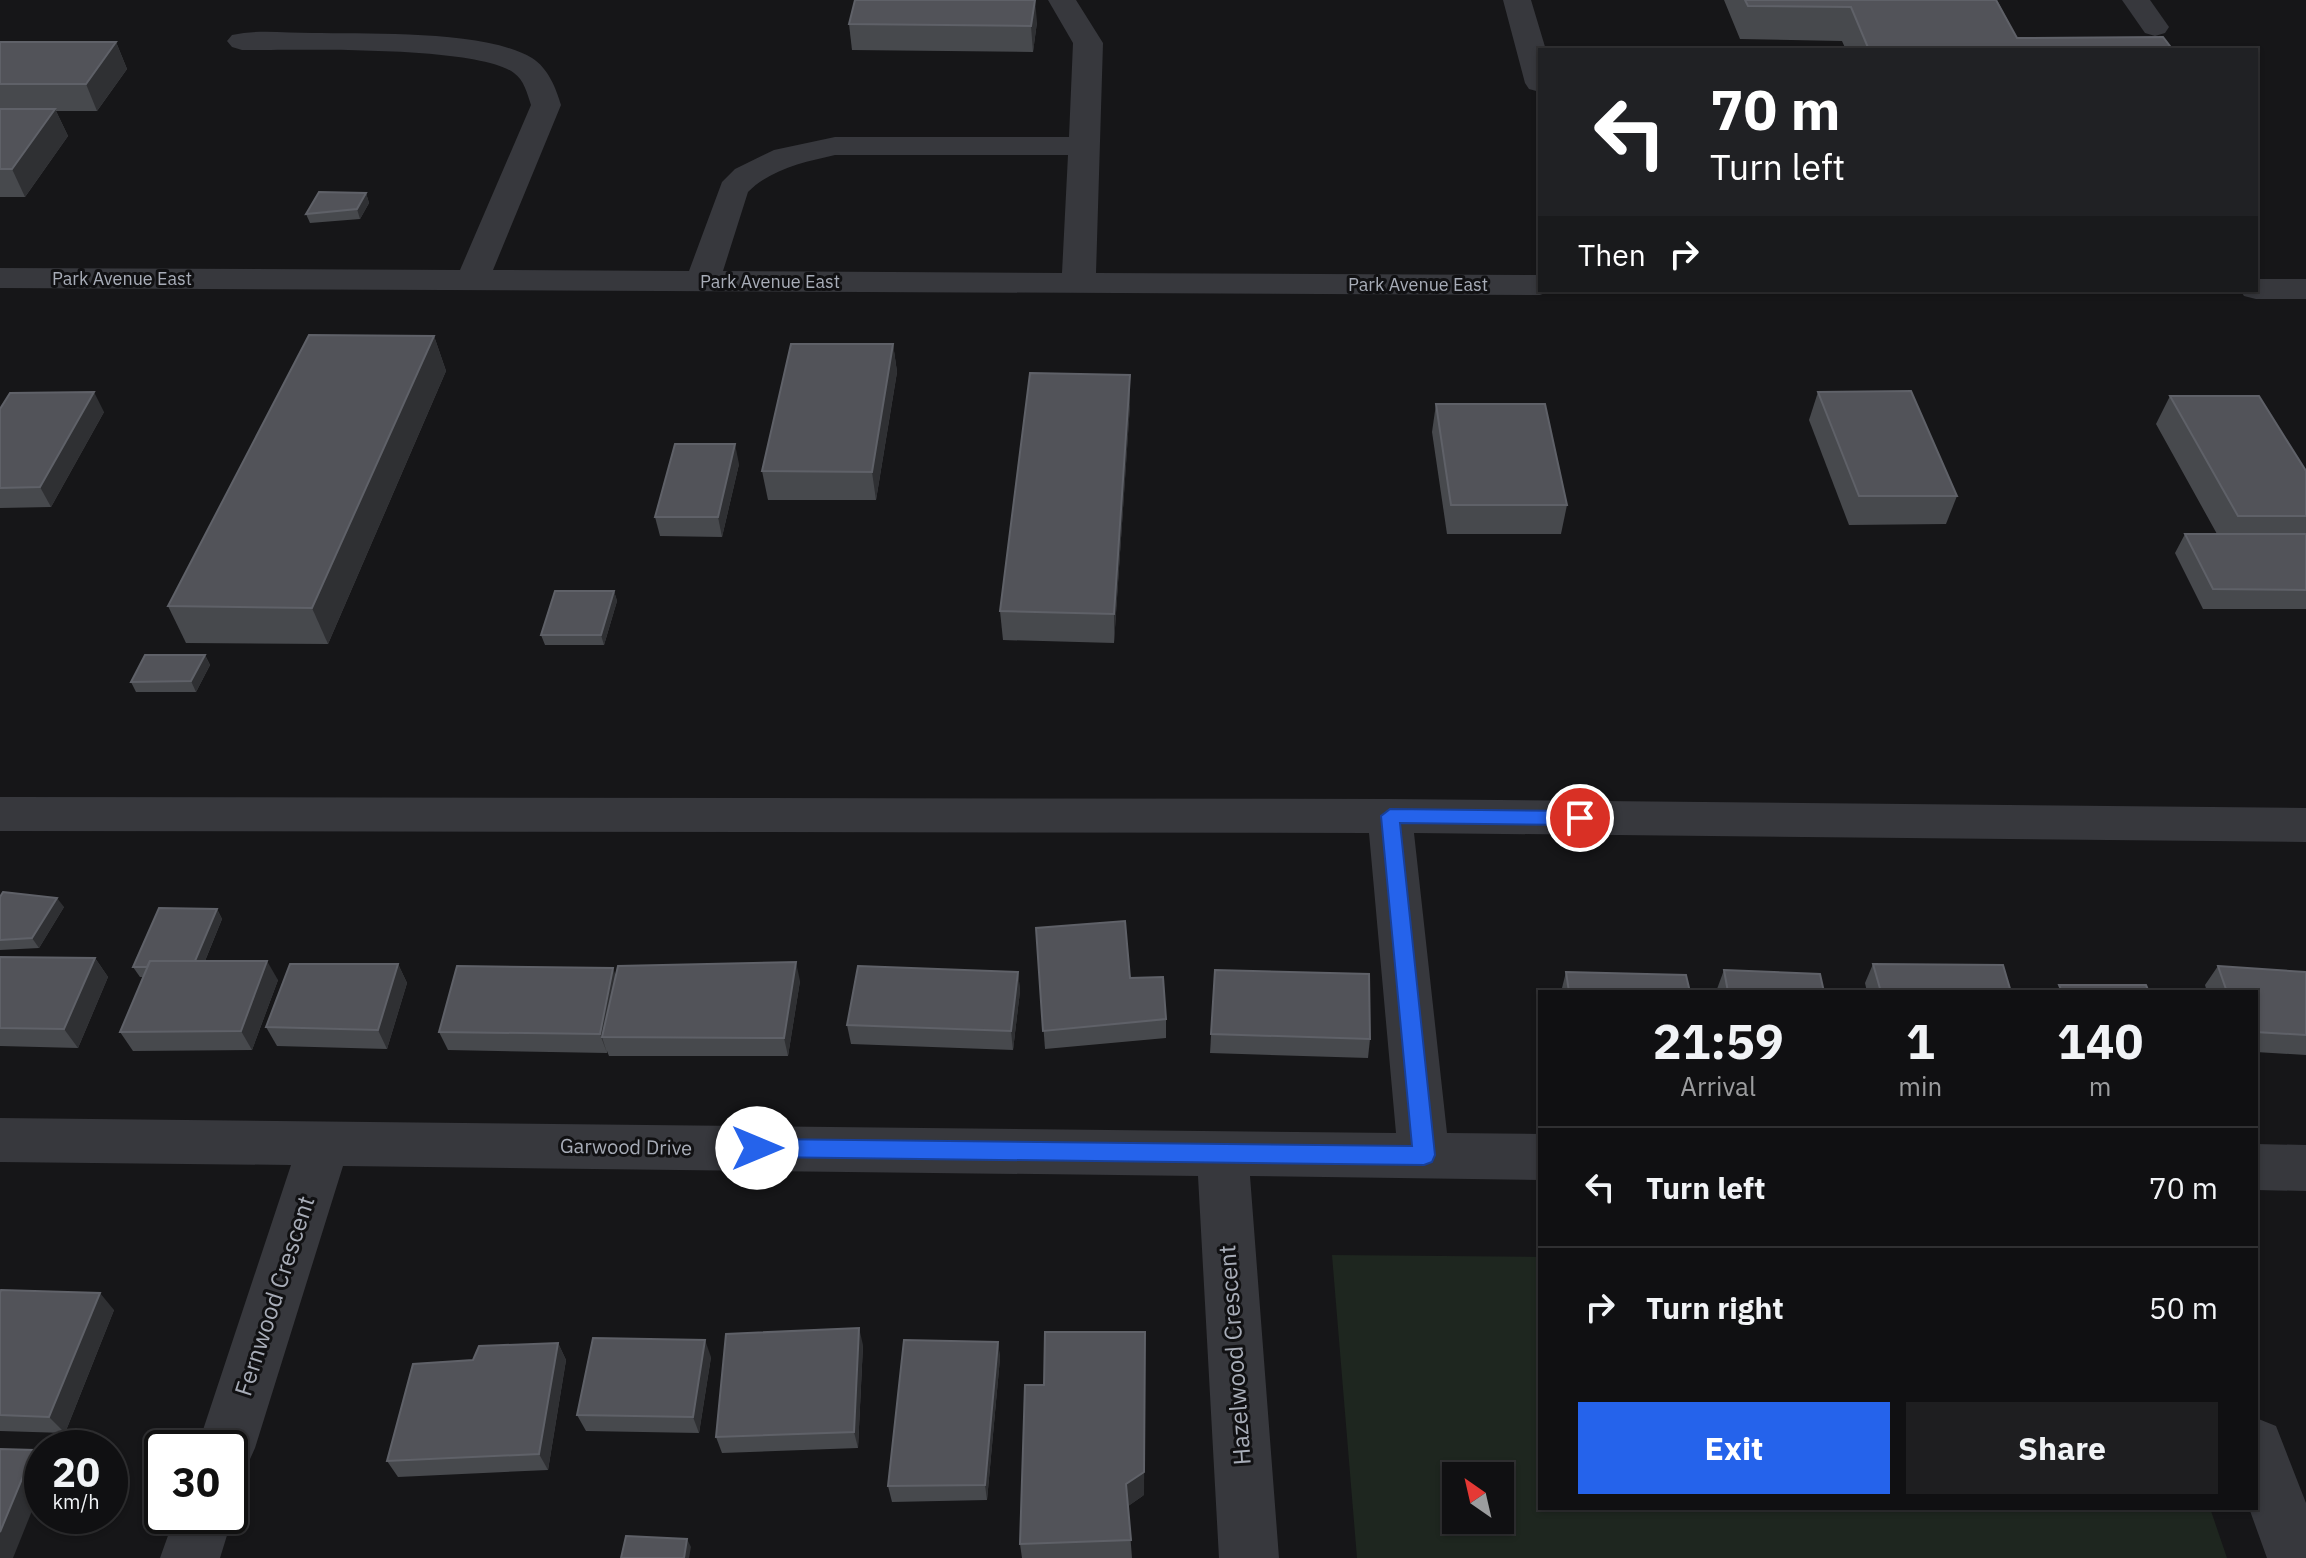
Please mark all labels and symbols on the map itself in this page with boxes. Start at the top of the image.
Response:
street label: Park Avenue East [52,267,192,290]
street label: Park Avenue East [700,270,840,293]
street label: Park Avenue East [1348,273,1488,296]
pin [1546,784,1614,852]
position arrow [715,1106,799,1190]
street label: Garwood Drive [560,1132,692,1161]
street label: Fernwood Crescent [227,1191,322,1400]
street label: Hazelwood Crescent [1210,1244,1258,1466]
speed limit sign: 30 [144,1430,248,1534]
north arrow [1442,1462,1514,1534]

